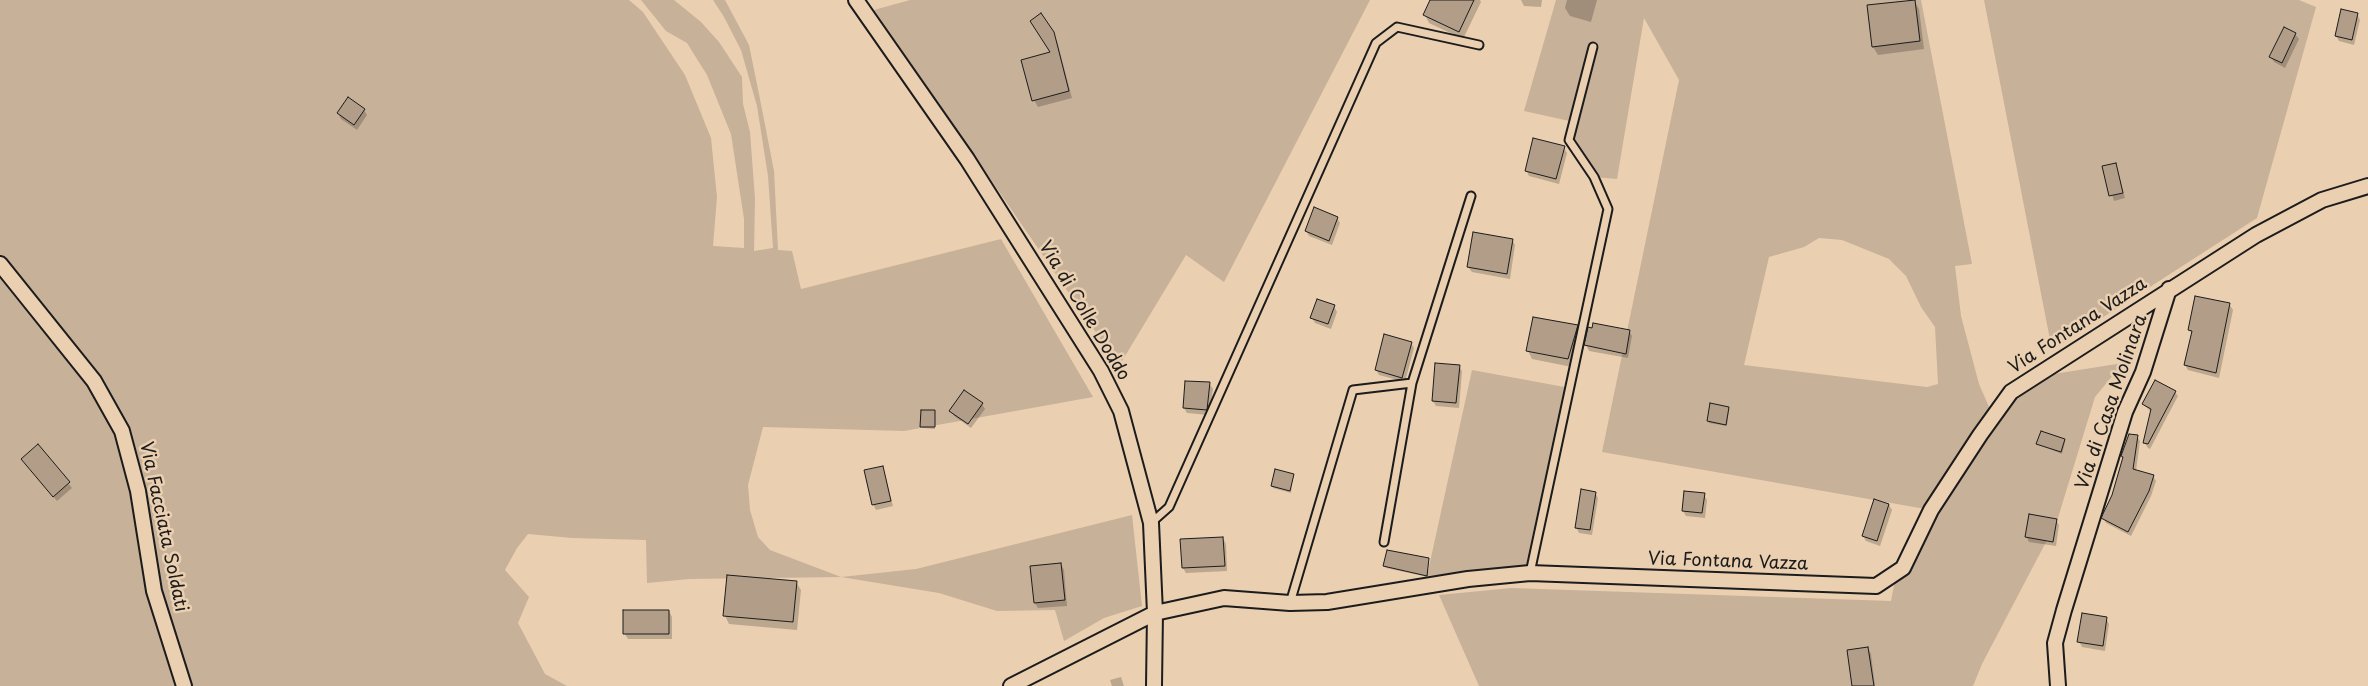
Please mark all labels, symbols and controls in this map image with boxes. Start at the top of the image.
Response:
street label: Via di Colle Doddo [1034,237,1134,385]
street label: Via Fontana Vazza [2005,273,2151,379]
street label: Via di Casa Molinara [2072,312,2152,492]
street label: Via Facciata Soldati [134,440,192,614]
street label: Via Fontana Vazza [1647,548,1809,576]

